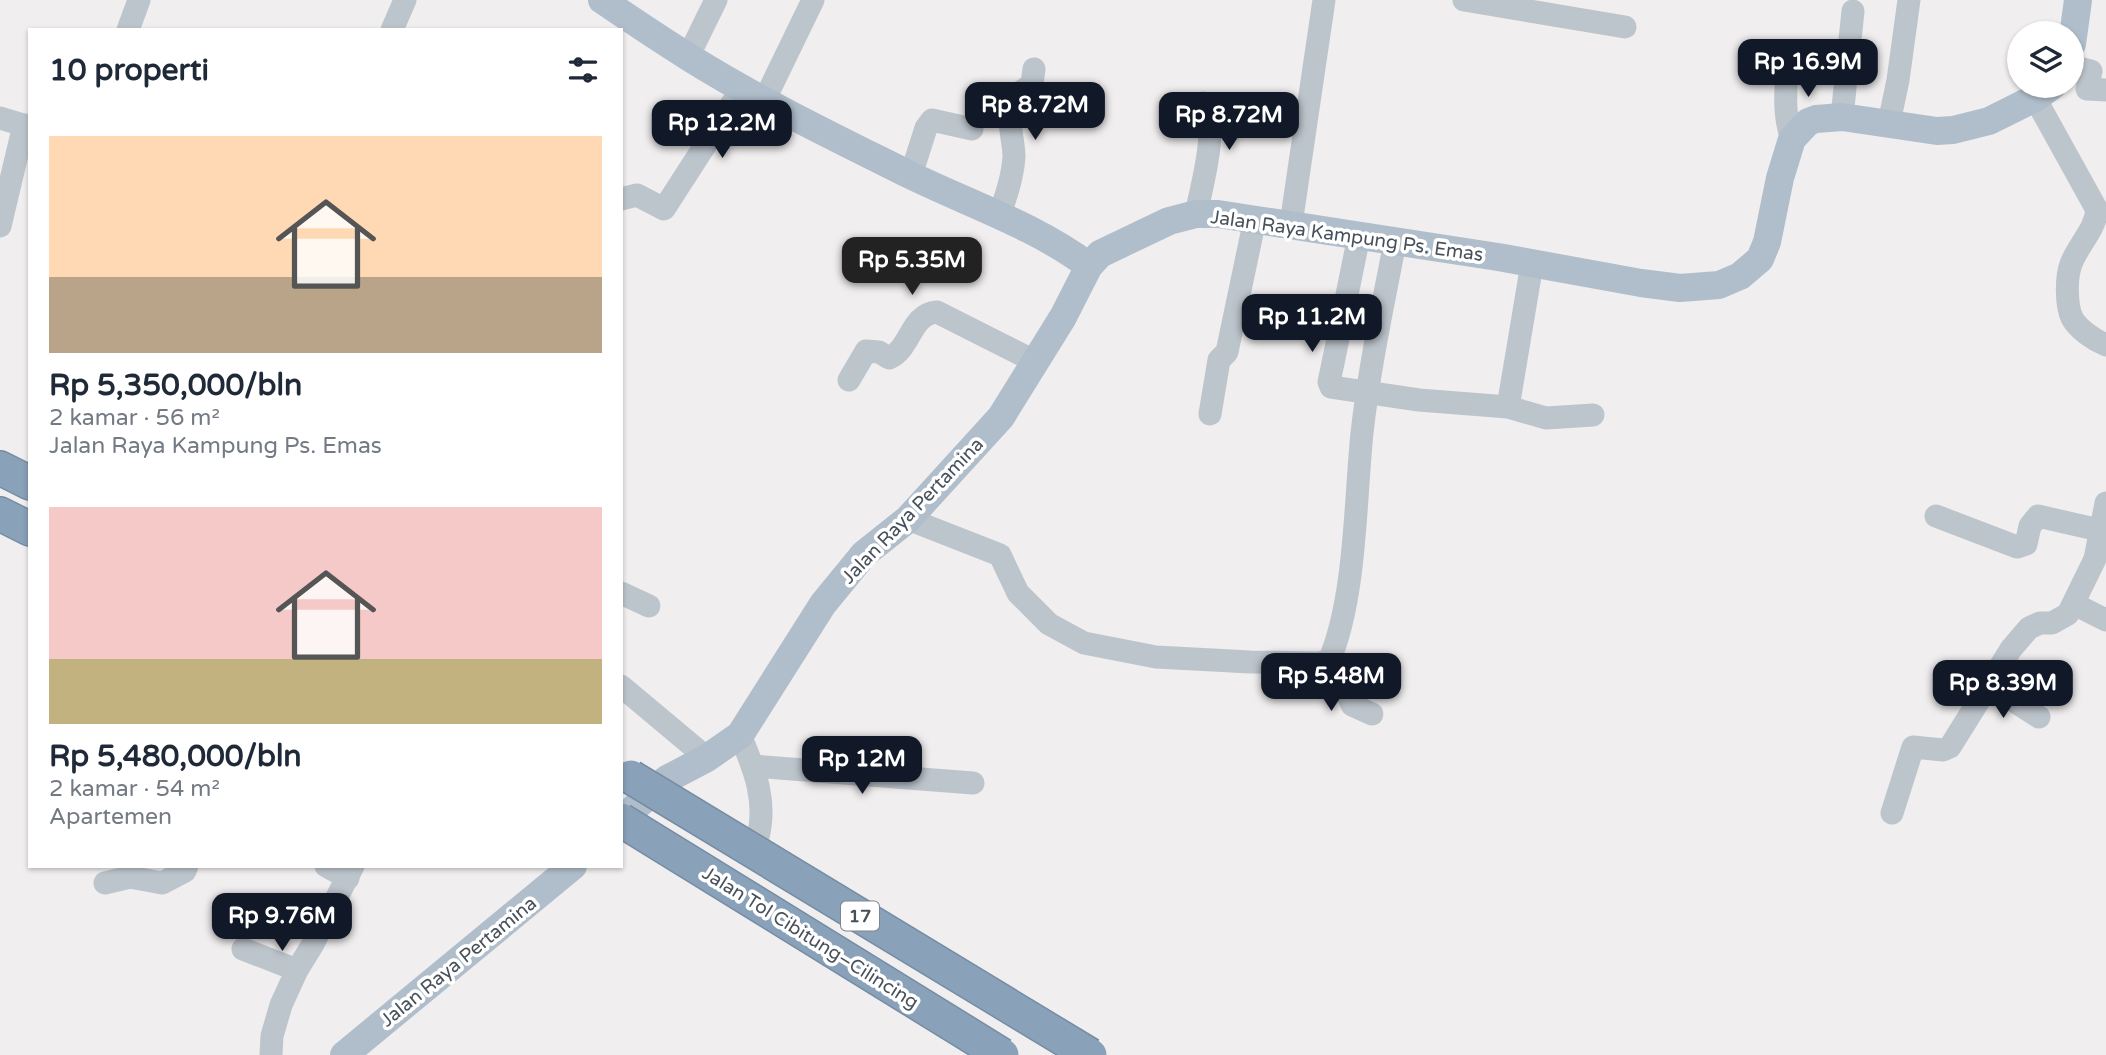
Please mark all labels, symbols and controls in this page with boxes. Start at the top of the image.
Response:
map controls [2007,21,2084,98]
button: layers [2007,21,2084,98]
pin: Rp 16.9M [1736,40,1880,99]
text: Rp 16.9M [1754,48,1862,76]
icon: filters [564,51,602,89]
text: 10 properti [49,52,209,89]
pin: Rp 8.72M [963,82,1107,142]
text: Rp 8.72M [981,91,1089,119]
pin: Rp 8.72M [1157,92,1301,152]
pin: Rp 12.2M [650,100,794,160]
text: Rp 8.72M [1175,101,1283,129]
text: Rp 12.2M [668,109,776,137]
icon: home [263,181,389,307]
street label: Jalan Raya Kampung Ps. Emas [1209,206,1485,266]
pin: Rp 5.35M [840,238,984,297]
text: Rp 5.35M [858,246,966,274]
pin: Rp 11.2M [1240,294,1384,354]
text: Rp 11.2M [1258,303,1366,331]
text: Rp 5,350,000/bln [49,367,302,404]
text: 2 kamar · 56 m² [49,404,220,432]
text: Jalan Raya Kampung Ps. Emas [49,432,382,460]
street label: Jalan Raya Pertamina [837,433,988,588]
icon: home [263,552,389,678]
pin: Rp 5.48M [1259,654,1403,713]
pin: Rp 8.39M [1931,660,2075,720]
text: Rp 5.48M [1277,662,1385,690]
text: Rp 8.39M [1949,669,2057,697]
pin: Rp 12M [805,736,919,796]
text: Rp 5,480,000/bln [49,738,302,775]
text: Rp 12M [818,745,906,773]
text: 2 kamar · 54 m² [49,775,220,803]
text: Apartemen [49,803,172,831]
street label: Jalan Tol Cibitung–Cilincing [698,862,923,1014]
street label: Jalan Raya Pertamina [376,892,541,1031]
pin: Rp 9.76M [210,894,354,953]
text: Rp 9.76M [228,902,336,930]
road number: 17 [841,902,879,931]

